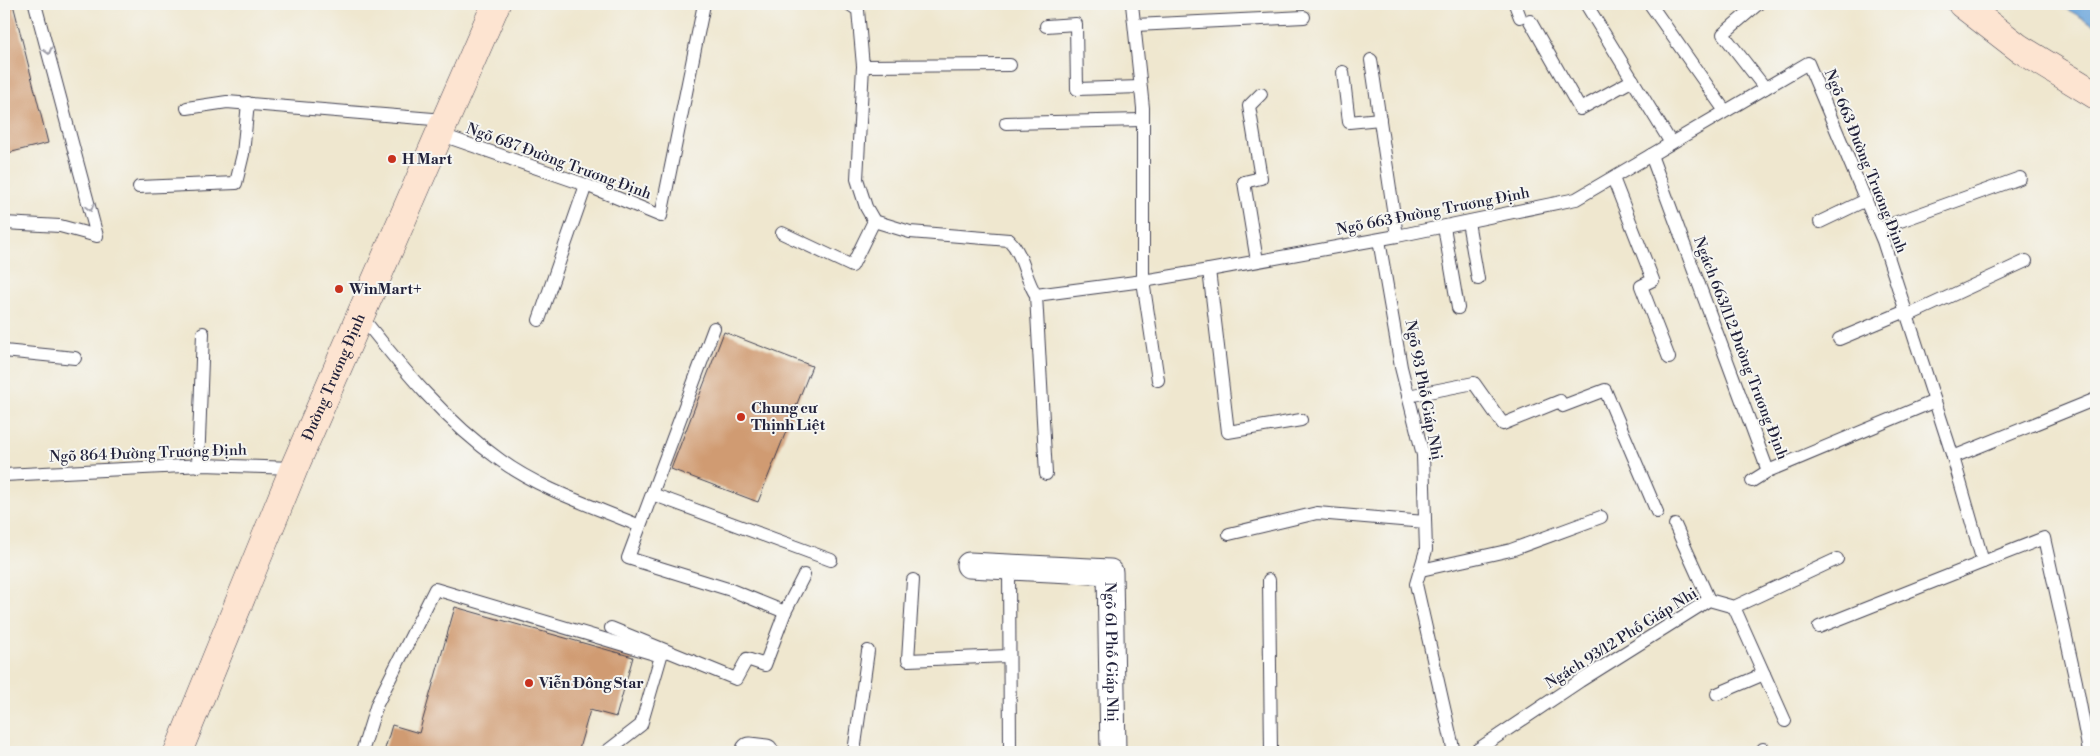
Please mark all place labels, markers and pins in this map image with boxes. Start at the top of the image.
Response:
place label: H Mart [402,150,453,169]
marker: H Mart [386,153,398,165]
place label: WinMart+ [348,280,422,299]
marker: WinMart+ [333,283,345,295]
place label: Chung cư Thịnh Liệt [751,399,826,435]
marker: Chung cư Thịnh Liệt [735,411,747,423]
place label: Viễn Đông Star [538,674,644,693]
marker: Viễn Đông Star [523,677,535,689]

